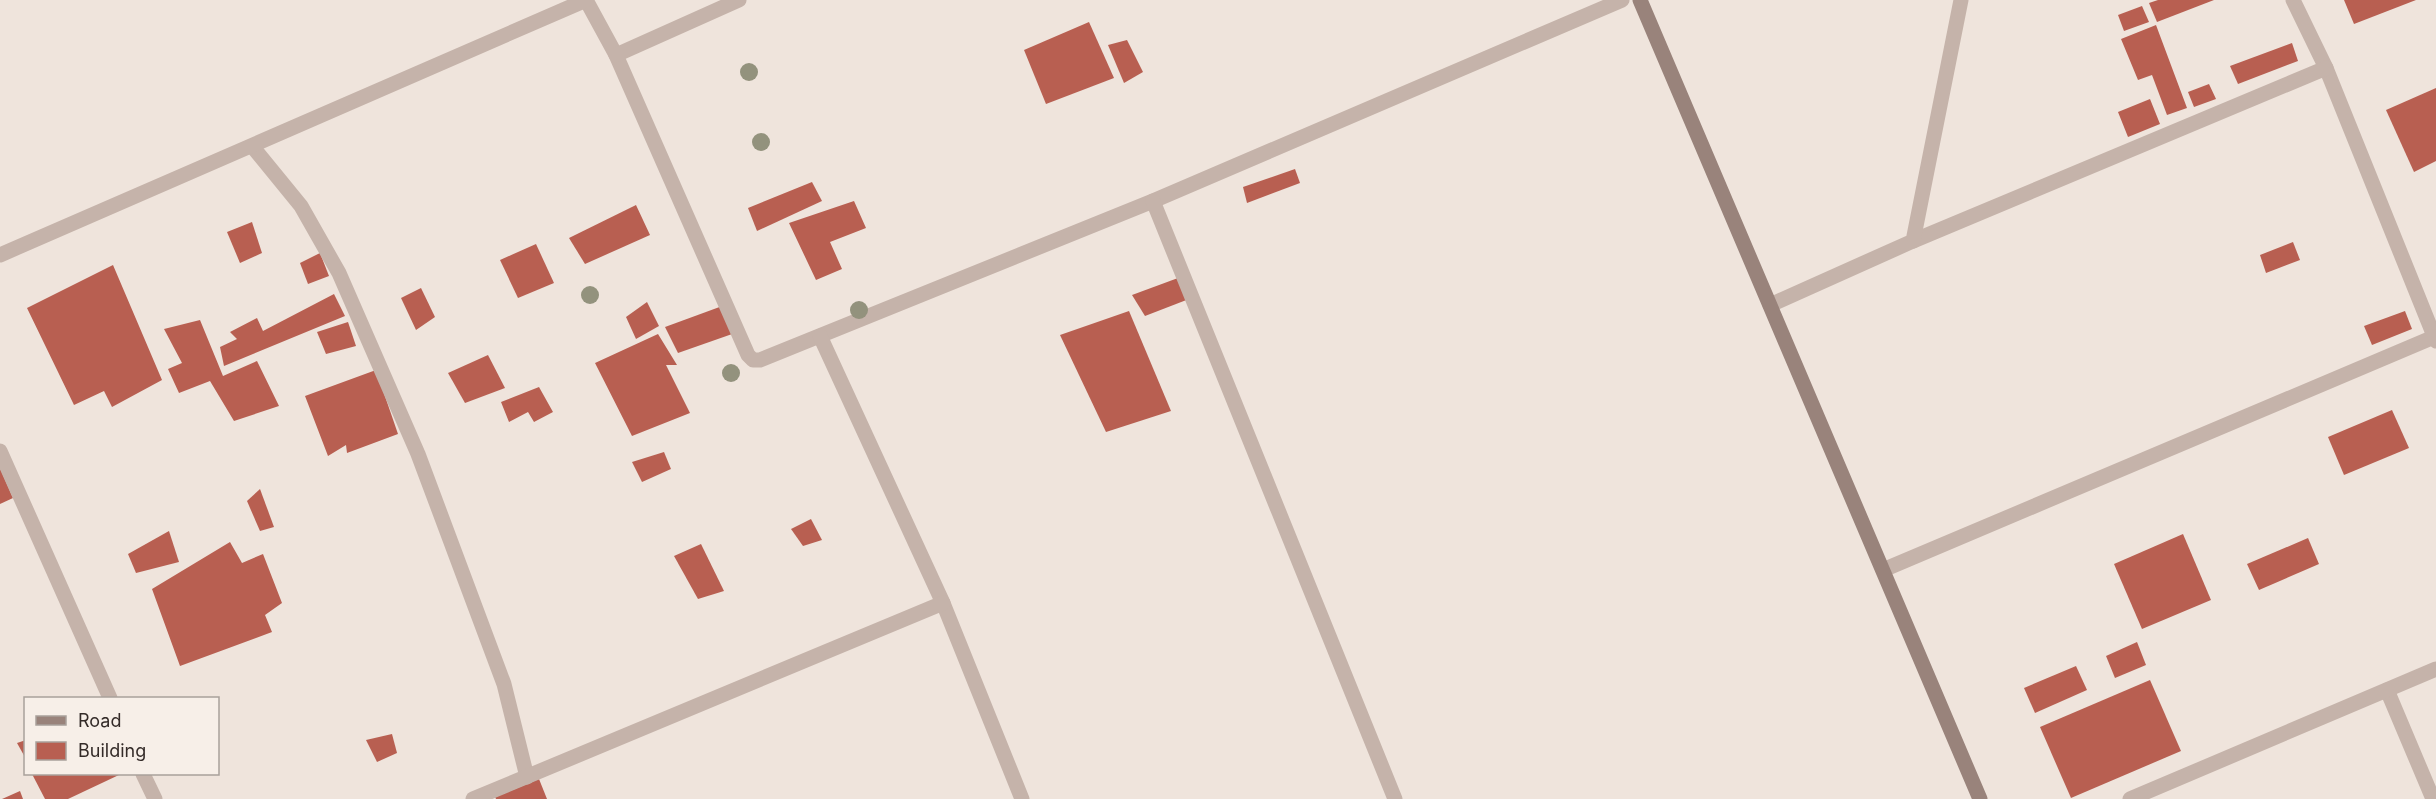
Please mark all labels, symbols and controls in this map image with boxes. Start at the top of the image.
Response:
legend [24,697,219,775]
text: Road [78,710,121,731]
text: Building [78,740,146,761]

